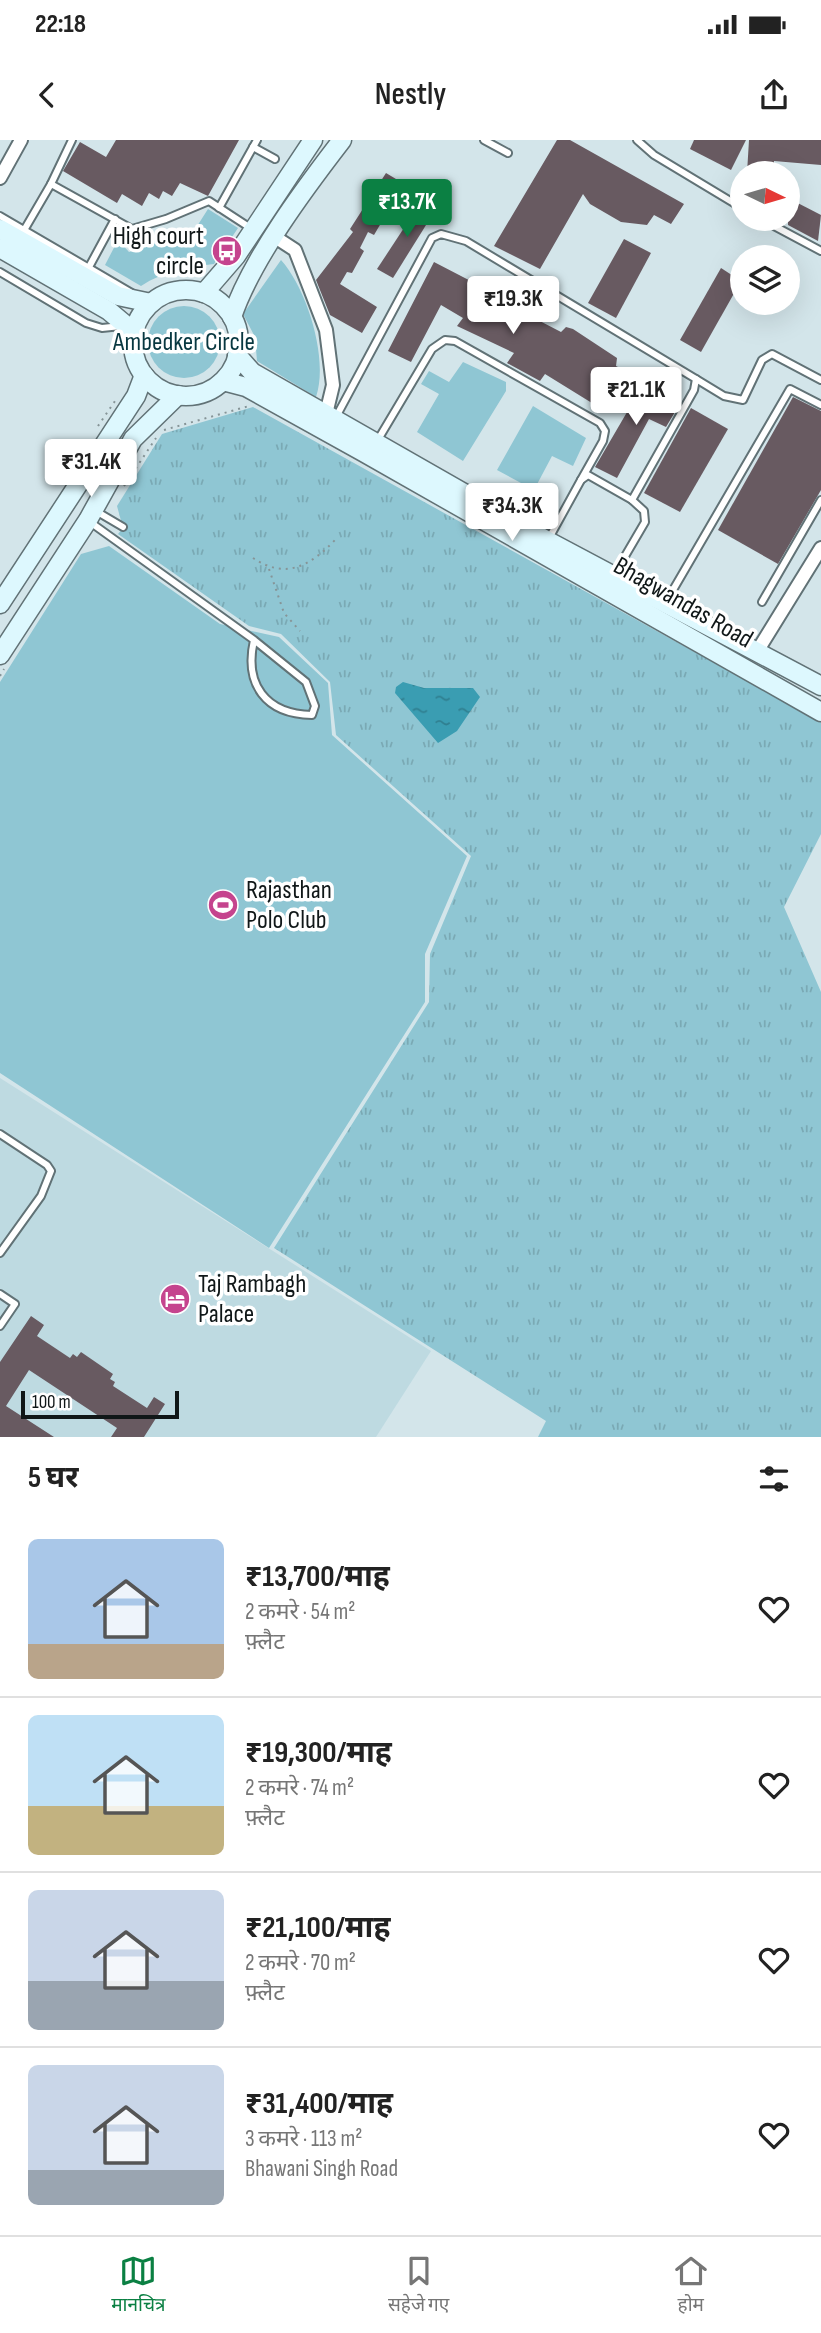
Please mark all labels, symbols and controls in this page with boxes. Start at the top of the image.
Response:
text: 22:18 [35,9,86,40]
text: Nestly [375,75,446,114]
icon: back [28,76,66,114]
icon: share [755,76,793,114]
north arrow [730,161,800,231]
map controls [730,161,800,315]
pin: ₹13.7K [350,180,464,239]
text: ₹13.7K [378,188,436,216]
place label: High court circle [113,221,204,282]
bus stop icon: High court circle [210,234,244,268]
button: layers [730,245,800,315]
pin: ₹19.3K [456,276,570,336]
text: ₹19.3K [483,285,543,313]
park label: Ambedker Circle [112,327,255,358]
pin: ₹21.1K [579,368,693,427]
text: ₹21.1K [607,376,665,404]
pin: ₹31.4K [34,440,148,499]
text: ₹31.4K [61,448,121,476]
pin: ₹34.3K [455,484,569,543]
text: ₹34.3K [481,492,543,520]
street label: Bhagwandas Road [608,551,758,655]
place label: Rajasthan Polo Club [246,875,332,936]
sports icon: Rajasthan Polo Club [206,888,240,922]
place label: Taj Rambagh Palace [198,1269,306,1330]
hotel icon: Taj Rambagh Palace [158,1282,192,1316]
scale bar [21,1388,178,1420]
text: 100 m [32,1391,71,1414]
text: 5 घर [28,1460,79,1496]
icon: filters [755,1460,793,1498]
text: ₹13,700/माह [245,1559,390,1595]
icon: home [84,1567,168,1651]
icon: heart [755,1590,793,1628]
text: 2 कमरे · 54 m² [245,1598,355,1626]
text: फ़्लैट [245,1628,285,1656]
text: ₹19,300/माह [245,1735,392,1771]
icon: home [84,1743,168,1827]
icon: heart [755,1766,793,1804]
text: 2 कमरे · 74 m² [245,1774,354,1802]
text: फ़्लैट [245,1804,285,1832]
text: ₹21,100/माह [245,1910,390,1946]
icon: home [84,1918,168,2002]
icon: heart [755,1941,793,1979]
text: 2 कमरे · 70 m² [245,1949,356,1977]
text: फ़्लैट [245,1979,285,2007]
text: ₹31,400/माह [245,2086,393,2122]
icon: home [84,2093,168,2177]
icon: heart [755,2116,793,2154]
text: 3 कमरे · 113 m² [245,2125,362,2153]
text: Bhawani Singh Road [245,2155,398,2183]
tab: मानचित्र [111,2252,166,2319]
tab: सहेजे गए [388,2252,449,2319]
tab: होम [672,2252,710,2319]

